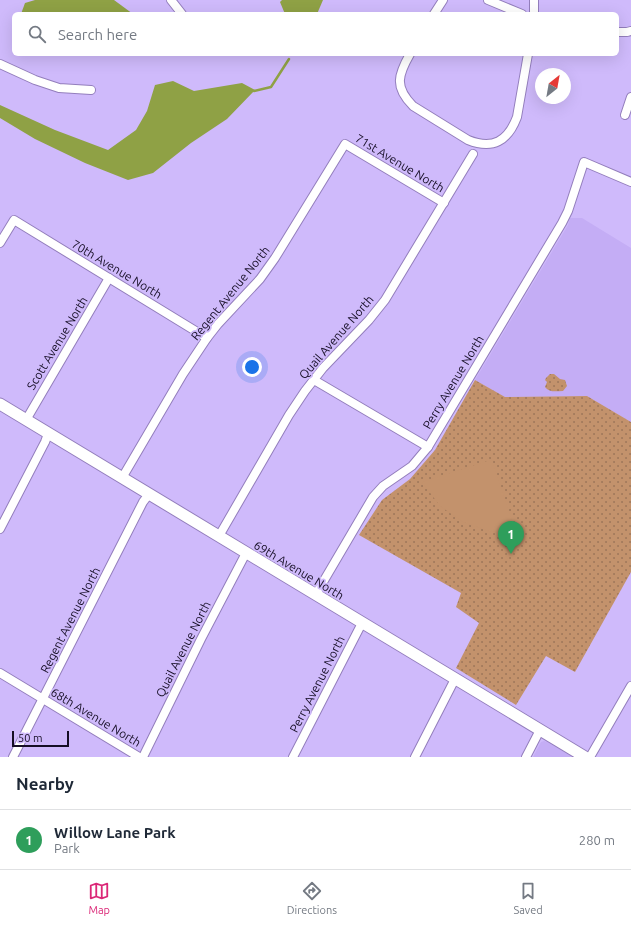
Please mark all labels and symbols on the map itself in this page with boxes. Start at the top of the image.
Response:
north arrow [535,68,571,104]
street label: 71st Avenue North [353,131,447,195]
street label: 70th Avenue North [70,237,164,301]
street label: Regent Avenue North [188,244,272,342]
street label: Quail Avenue North [296,293,376,381]
street label: Scott Avenue North [24,294,90,392]
street label: Perry Avenue North [420,333,486,431]
your location [242,357,262,377]
pin: 1 [498,521,524,554]
street label: 69th Avenue North [252,538,346,602]
street label: Regent Avenue North [38,565,102,675]
street label: Quail Avenue North [153,599,213,699]
street label: Perry Avenue North [287,634,347,734]
street label: 68th Avenue North [49,685,143,749]
scale bar [12,729,69,748]

